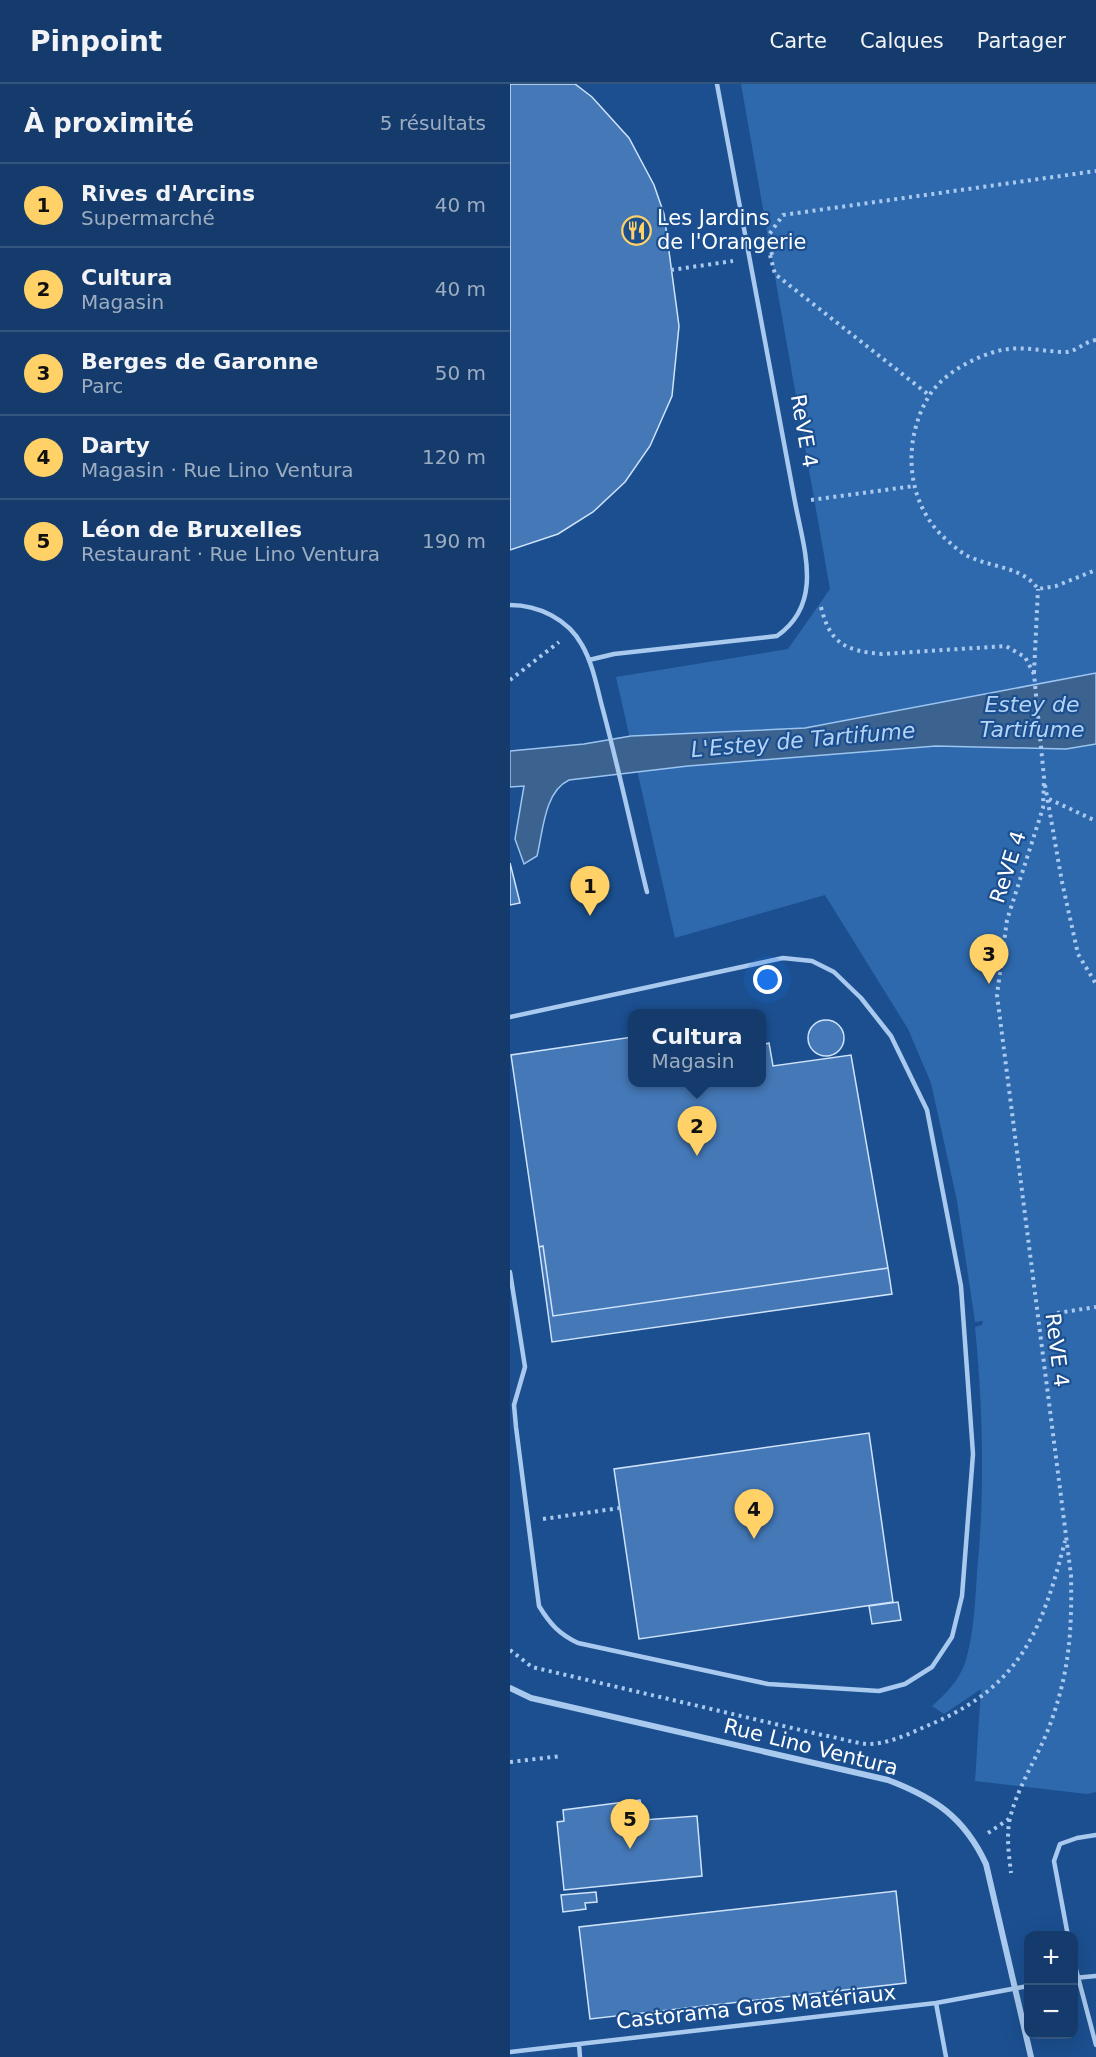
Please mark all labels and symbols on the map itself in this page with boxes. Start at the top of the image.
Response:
place label: Les Jardins de l'Orangerie [657,206,807,254]
restaurant icon: Les Jardins de l'Orangerie [620,214,652,246]
street label: ReVE 4 [786,392,822,470]
water label: Estey de Tartifume [979,692,1085,742]
water label: L'Estey de Tartifume [690,718,916,762]
street label: ReVE 4 [985,828,1031,906]
pin: 1 [570,866,610,916]
pin: 3 [970,934,1008,984]
your location [753,965,782,994]
pin: 2 [678,1106,717,1156]
street label: ReVE 4 [1041,1312,1073,1388]
pin: 4 [734,1490,774,1539]
street label: Rue Lino Ventura [721,1714,901,1780]
pin: 5 [610,1800,650,1849]
street label: Castorama Gros Matériaux [615,1980,897,2034]

